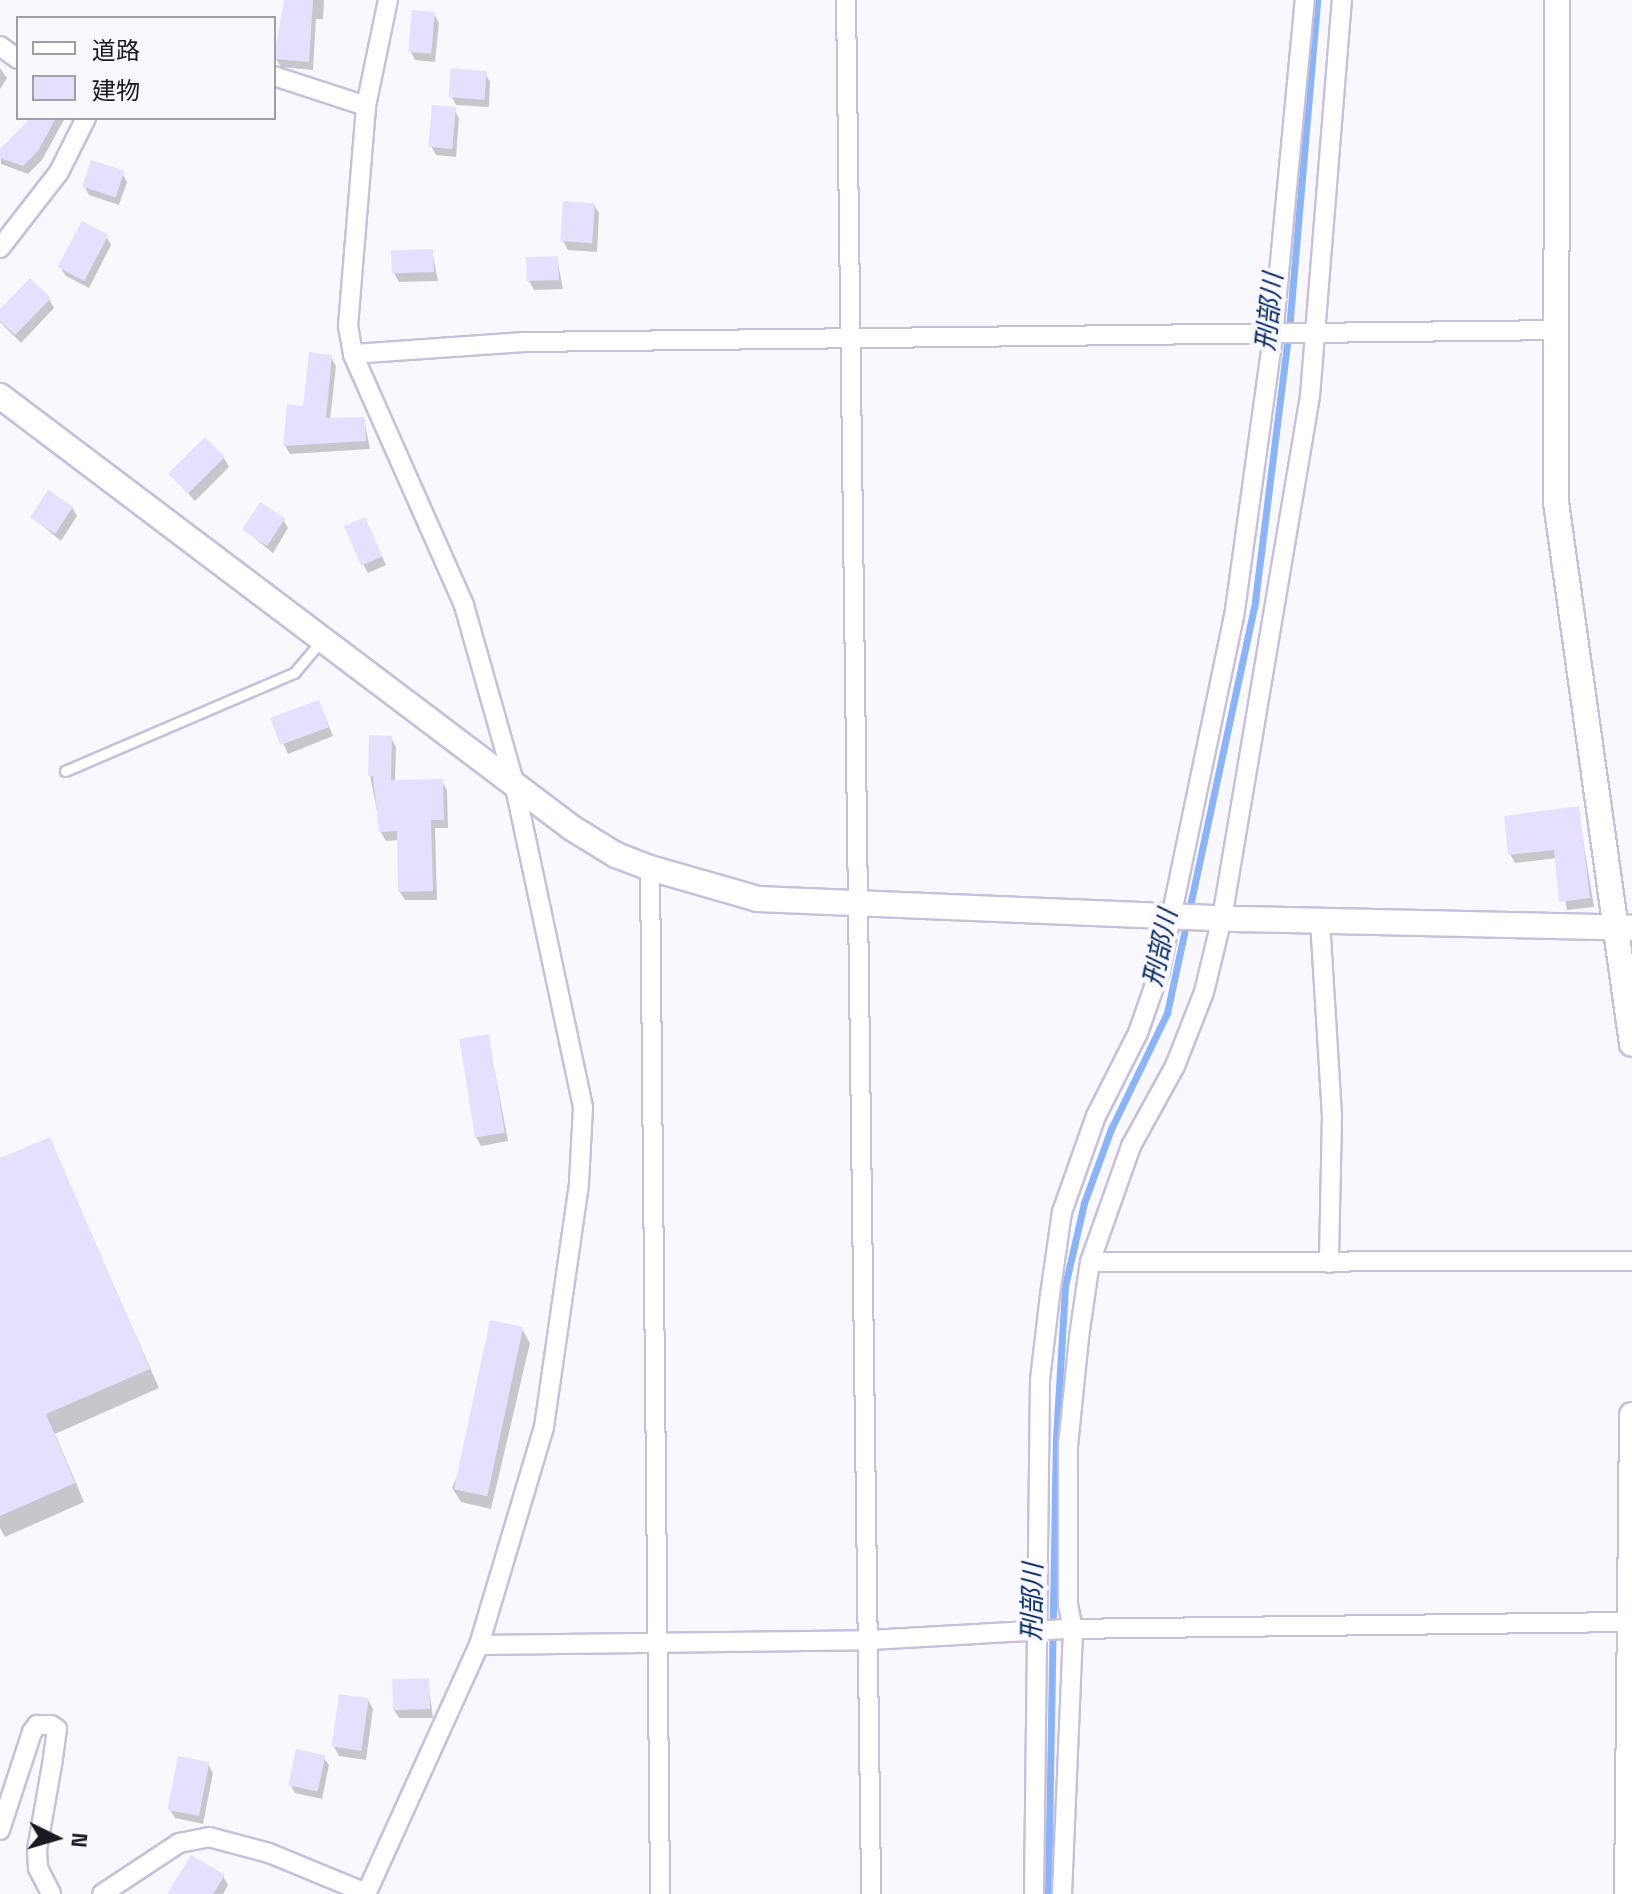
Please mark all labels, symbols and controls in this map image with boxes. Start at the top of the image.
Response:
legend [16,16,276,120]
text: 道路 [92,35,140,66]
text: 建物 [92,75,140,106]
water label: 刑部川 [1250,272,1290,352]
water label: 刑部川 [1138,907,1184,989]
water label: 刑部川 [1017,1563,1049,1641]
north arrow [16,1798,96,1878]
text: N [65,1832,94,1849]

